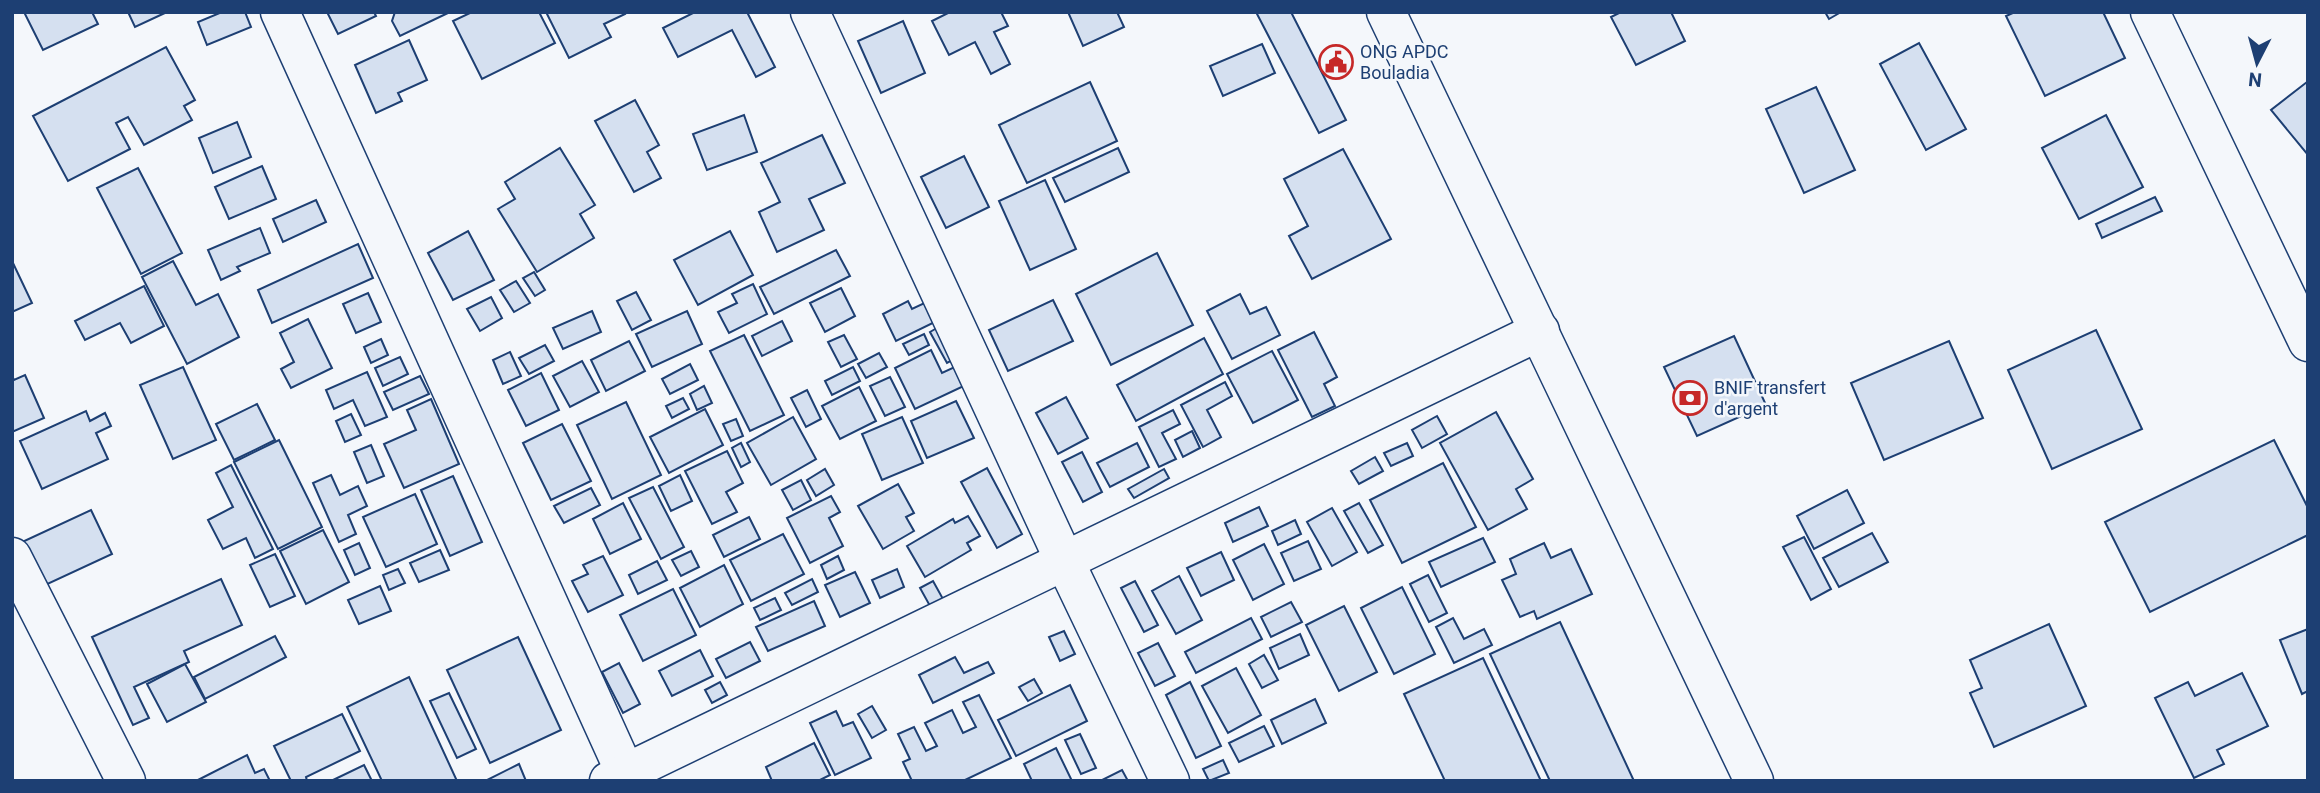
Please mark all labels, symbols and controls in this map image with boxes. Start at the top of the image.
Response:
north arrow [2222,28,2292,98]
place label: ONG APDC Bouladia [1360,41,1449,83]
public building icon: ONG APDC Bouladia [1317,43,1355,81]
text: N [2247,67,2263,92]
place label: BNIF transfert d'argent [1714,377,1826,419]
bank icon: BNIF transfert d'argent [1671,379,1709,417]

